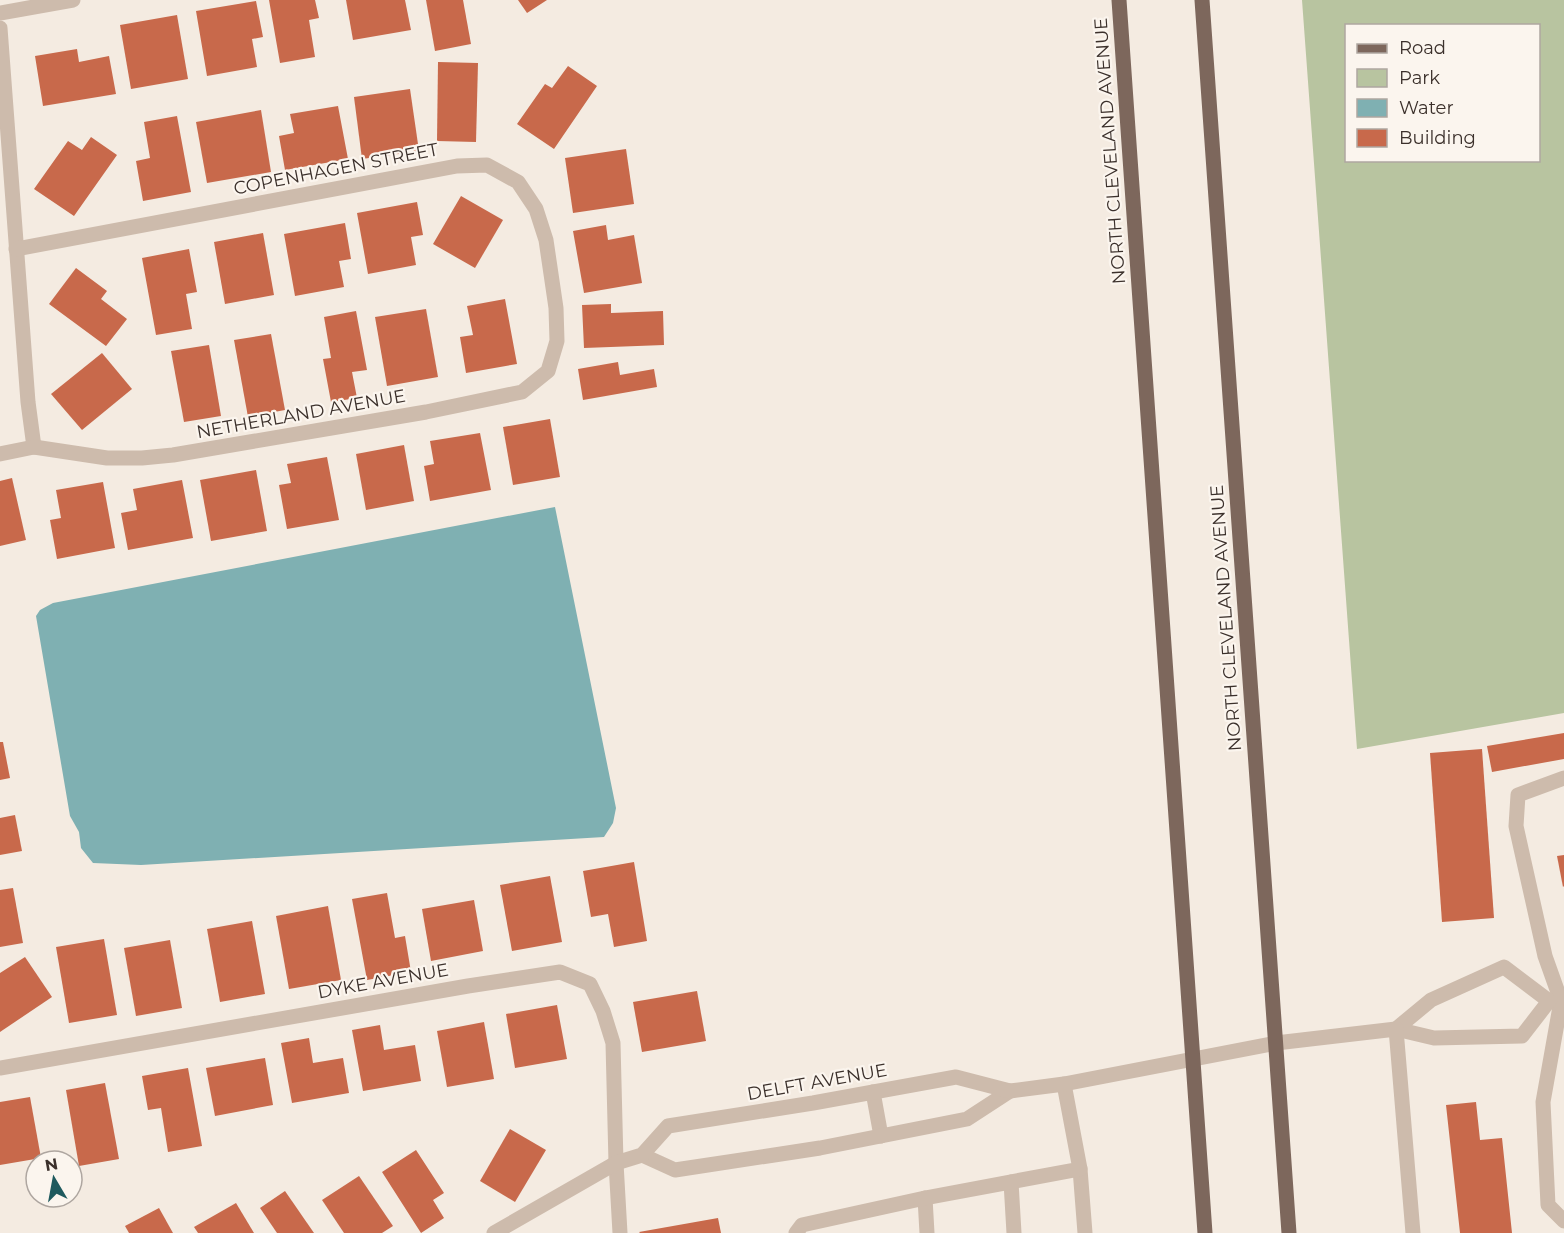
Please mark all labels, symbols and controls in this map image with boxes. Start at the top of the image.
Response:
street label: NORTH CLEVELAND AVENUE [1090,17,1130,285]
legend [1345,24,1540,162]
text: Road [1399,37,1446,59]
text: Park [1399,67,1440,89]
text: Water [1399,97,1454,119]
text: Building [1399,127,1476,149]
street label: COPENHAGEN STREET [232,138,441,200]
street label: NETHERLAND AVENUE [195,385,407,443]
street label: NORTH CLEVELAND AVENUE [1206,484,1246,752]
street label: DYKE AVENUE [316,959,450,1003]
street label: DELFT AVENUE [745,1059,889,1105]
north arrow [24,1149,84,1209]
text: N [43,1154,60,1175]

